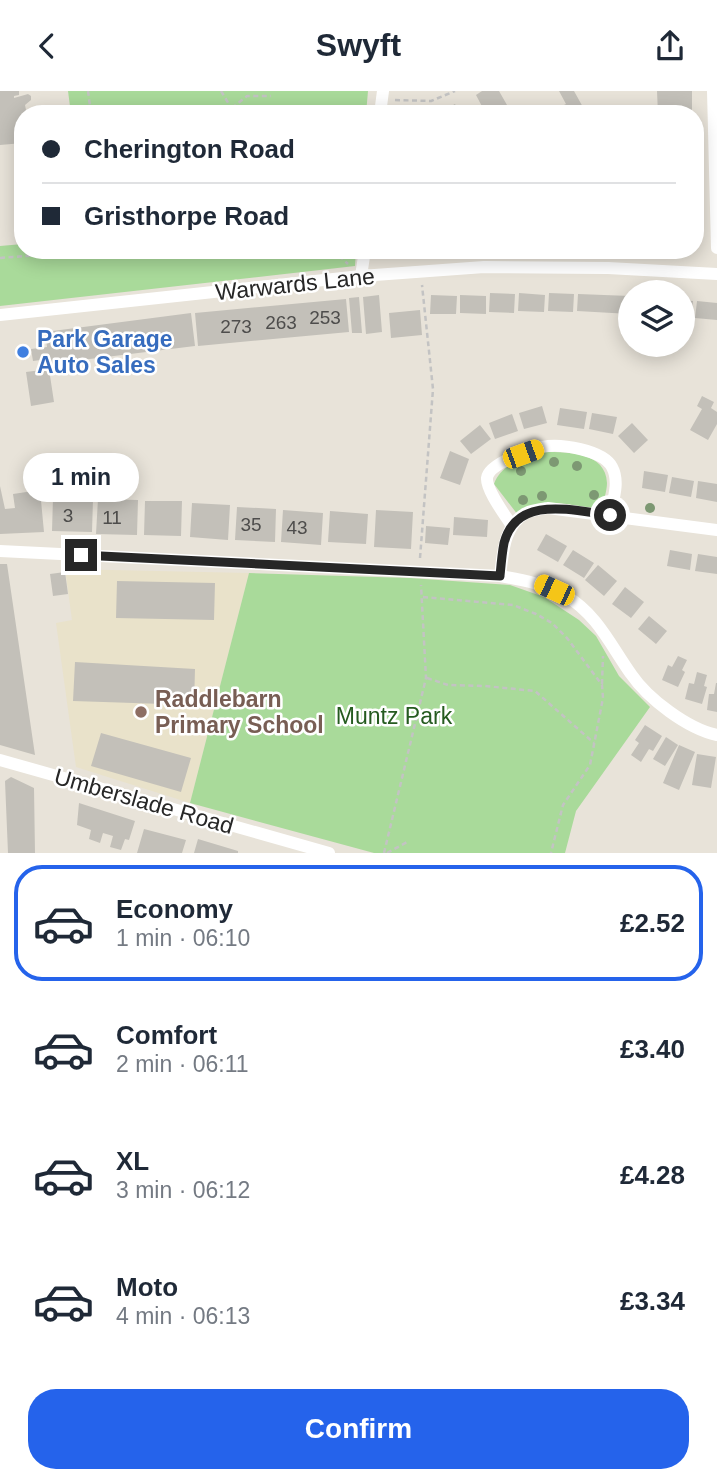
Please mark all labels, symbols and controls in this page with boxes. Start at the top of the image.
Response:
icon: back [28,27,66,65]
text: Swyft [316,27,401,63]
icon: share [651,27,689,65]
text: Cherington Road [84,134,295,164]
text: Gristhorpe Road [84,201,289,231]
street label: Warwards Lane [214,263,376,305]
map controls [618,280,695,357]
button: layers [618,280,695,357]
house number: 253 [309,307,341,328]
house number: 263 [265,312,297,333]
house number: 273 [220,316,252,337]
place label: Park Garage Auto Sales [37,326,173,378]
marker: Park Garage Auto Sales [15,344,31,360]
car [500,437,547,471]
callout: 1 min [23,454,139,503]
text: 1 min [51,464,111,490]
route start [594,499,626,531]
house number: 3 [63,505,73,526]
house number: 11 [102,507,122,528]
house number: 35 [240,514,262,535]
house number: 43 [286,517,308,538]
route end [65,539,97,571]
car [531,572,578,608]
place label: Raddlebarn Primary School [155,686,324,738]
park label: Muntz Park [336,703,453,729]
marker: Raddlebarn Primary School [133,704,149,720]
street label: Umberslade Road [51,763,237,839]
icon: car [32,892,95,955]
text: Economy [116,894,233,924]
text: £2.52 [620,908,685,938]
text: 1 min · 06:10 [116,925,250,951]
icon: car [32,1018,95,1081]
text: Comfort [116,1020,217,1050]
text: £3.40 [620,1034,685,1064]
text: 2 min · 06:11 [116,1051,249,1077]
icon: car [32,1144,95,1207]
text: XL [116,1146,149,1176]
text: £4.28 [620,1160,685,1190]
text: 3 min · 06:12 [116,1177,250,1203]
icon: car [32,1270,95,1333]
text: Moto [116,1272,178,1302]
text: £3.34 [620,1286,685,1316]
text: 4 min · 06:13 [116,1303,250,1329]
button: Confirm [28,1389,689,1469]

